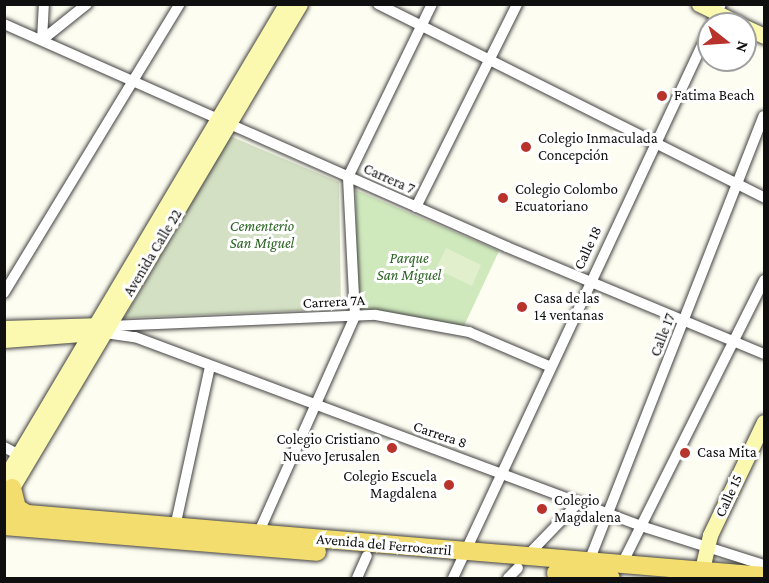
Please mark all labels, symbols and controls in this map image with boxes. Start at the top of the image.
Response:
north arrow [697,12,757,72]
text: N [733,39,753,55]
place label: Fatima Beach [674,87,755,105]
marker: Fatima Beach [655,89,669,103]
place label: Colegio Inmaculada Concepción [538,129,658,164]
marker: Colegio Inmaculada Concepción [519,140,533,154]
street label: Carrera 7 [361,160,417,198]
place label: Colegio Colombo Ecuatoriano [515,180,618,215]
marker: Colegio Colombo Ecuatoriano [496,191,510,205]
street label: Avenida Calle 22 [120,206,186,300]
park label: Cementerio San Miguel [230,217,294,252]
street label: Calle 18 [570,223,606,273]
park label: Parque San Miguel [377,249,441,284]
place label: Casa de las 14 ventanas [534,289,604,324]
street label: Carrera 7A [302,291,366,313]
marker: Casa de las 14 ventanas [515,300,529,314]
street label: Calle 17 [647,311,679,359]
street label: Carrera 8 [411,417,469,453]
place label: Colegio Cristiano Nuevo Jerusalen [276,430,380,465]
marker: Colegio Cristiano Nuevo Jerusalen [385,441,399,455]
place label: Casa Mita [697,444,757,462]
marker: Casa Mita [678,446,692,460]
place label: Colegio Escuela Magdalena [343,467,437,502]
street label: Calle 15 [711,472,747,520]
marker: Colegio Escuela Magdalena [442,478,456,492]
place label: Colegio Magdalena [554,491,621,526]
marker: Colegio Magdalena [535,502,549,516]
street label: Avenida del Ferrocarril [316,530,452,560]

